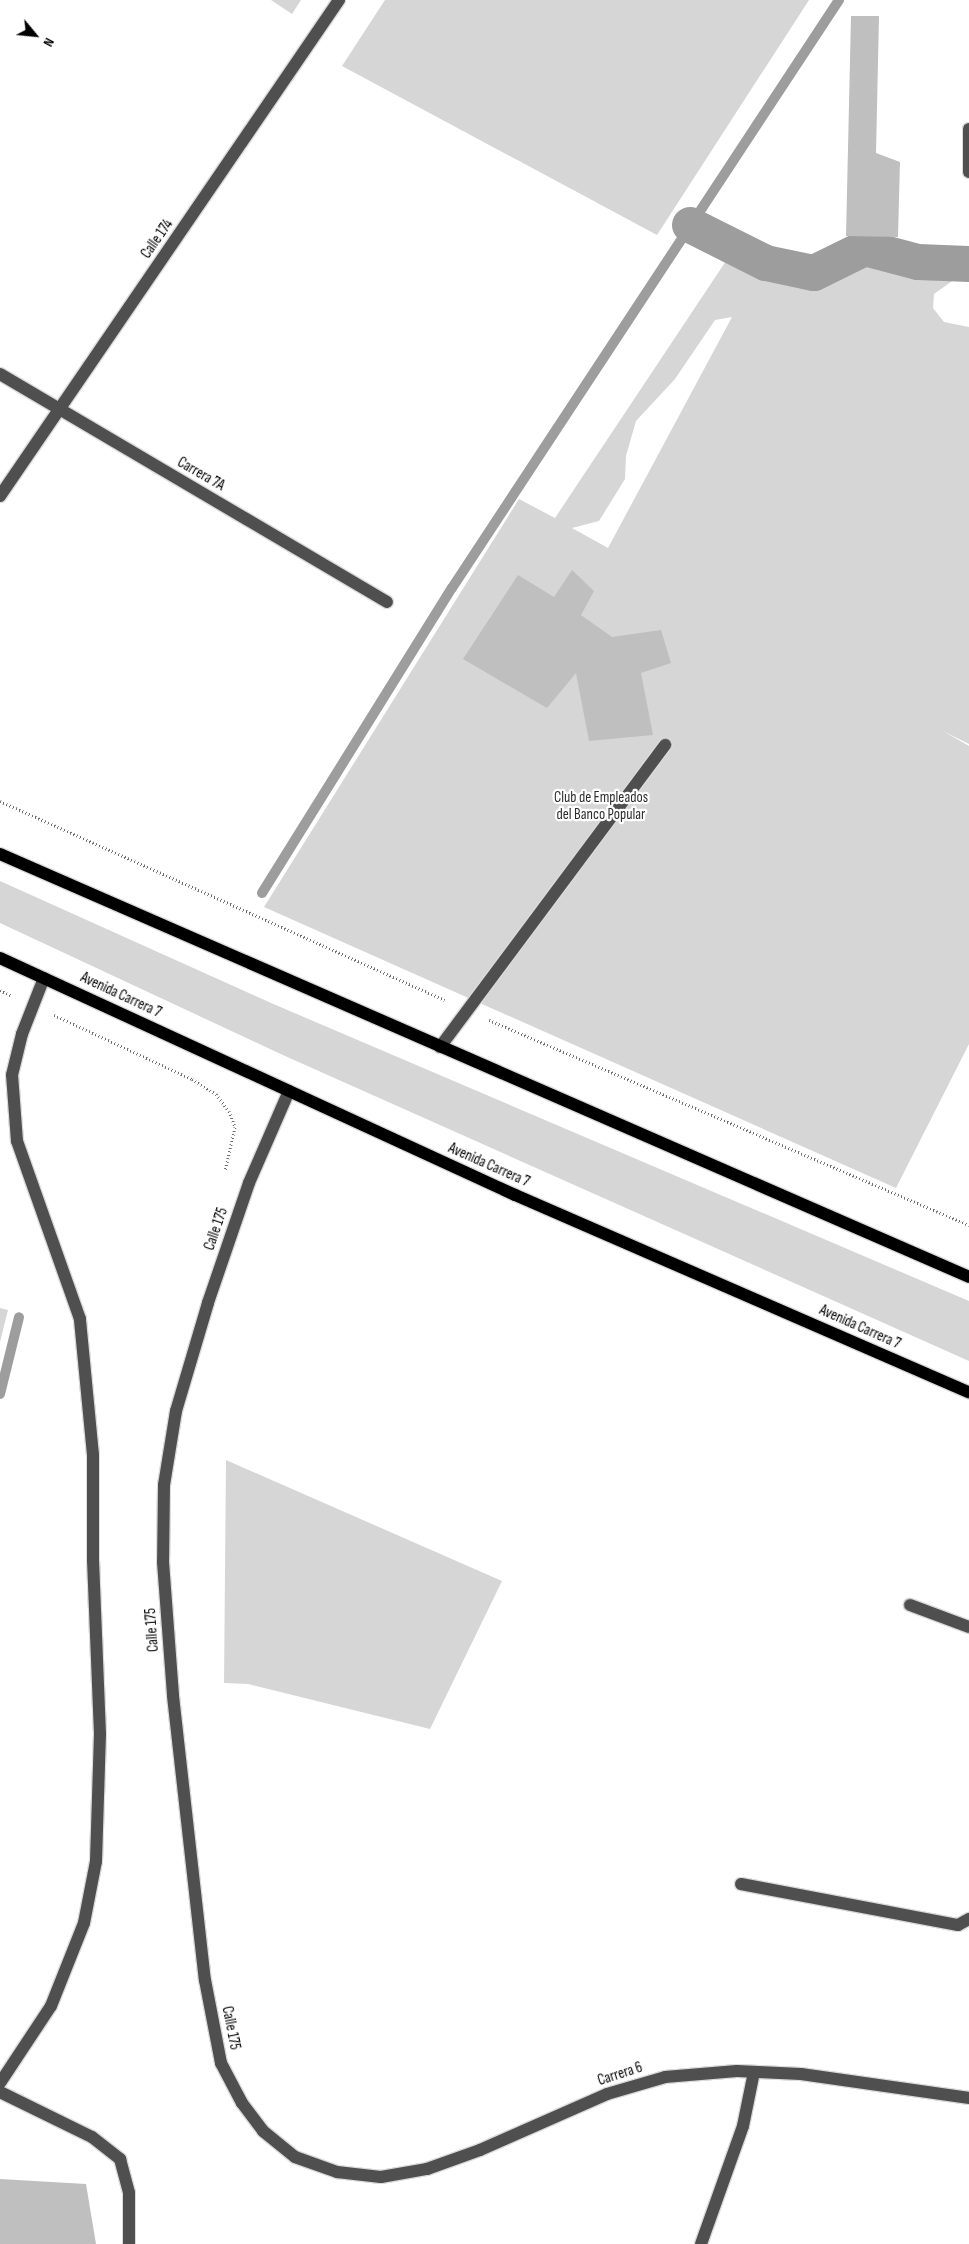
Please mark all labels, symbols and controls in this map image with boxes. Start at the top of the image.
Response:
north arrow [10,10,60,60]
text: N [39,35,58,50]
street label: Calle 174 [137,216,177,262]
street label: Carrera 7A [174,453,228,495]
park label: Club de Empleados del Banco Popular [554,788,648,823]
street label: Avenida Carrera 7 [78,968,164,1022]
street label: Avenida Carrera 7 [446,1139,532,1191]
street label: Calle 175 [200,1205,232,1253]
street label: Avenida Carrera 7 [817,1301,903,1353]
street label: Calle 175 [141,1607,163,1653]
street label: Calle 175 [218,2005,244,2051]
street label: Carrera 6 [595,2058,645,2090]

